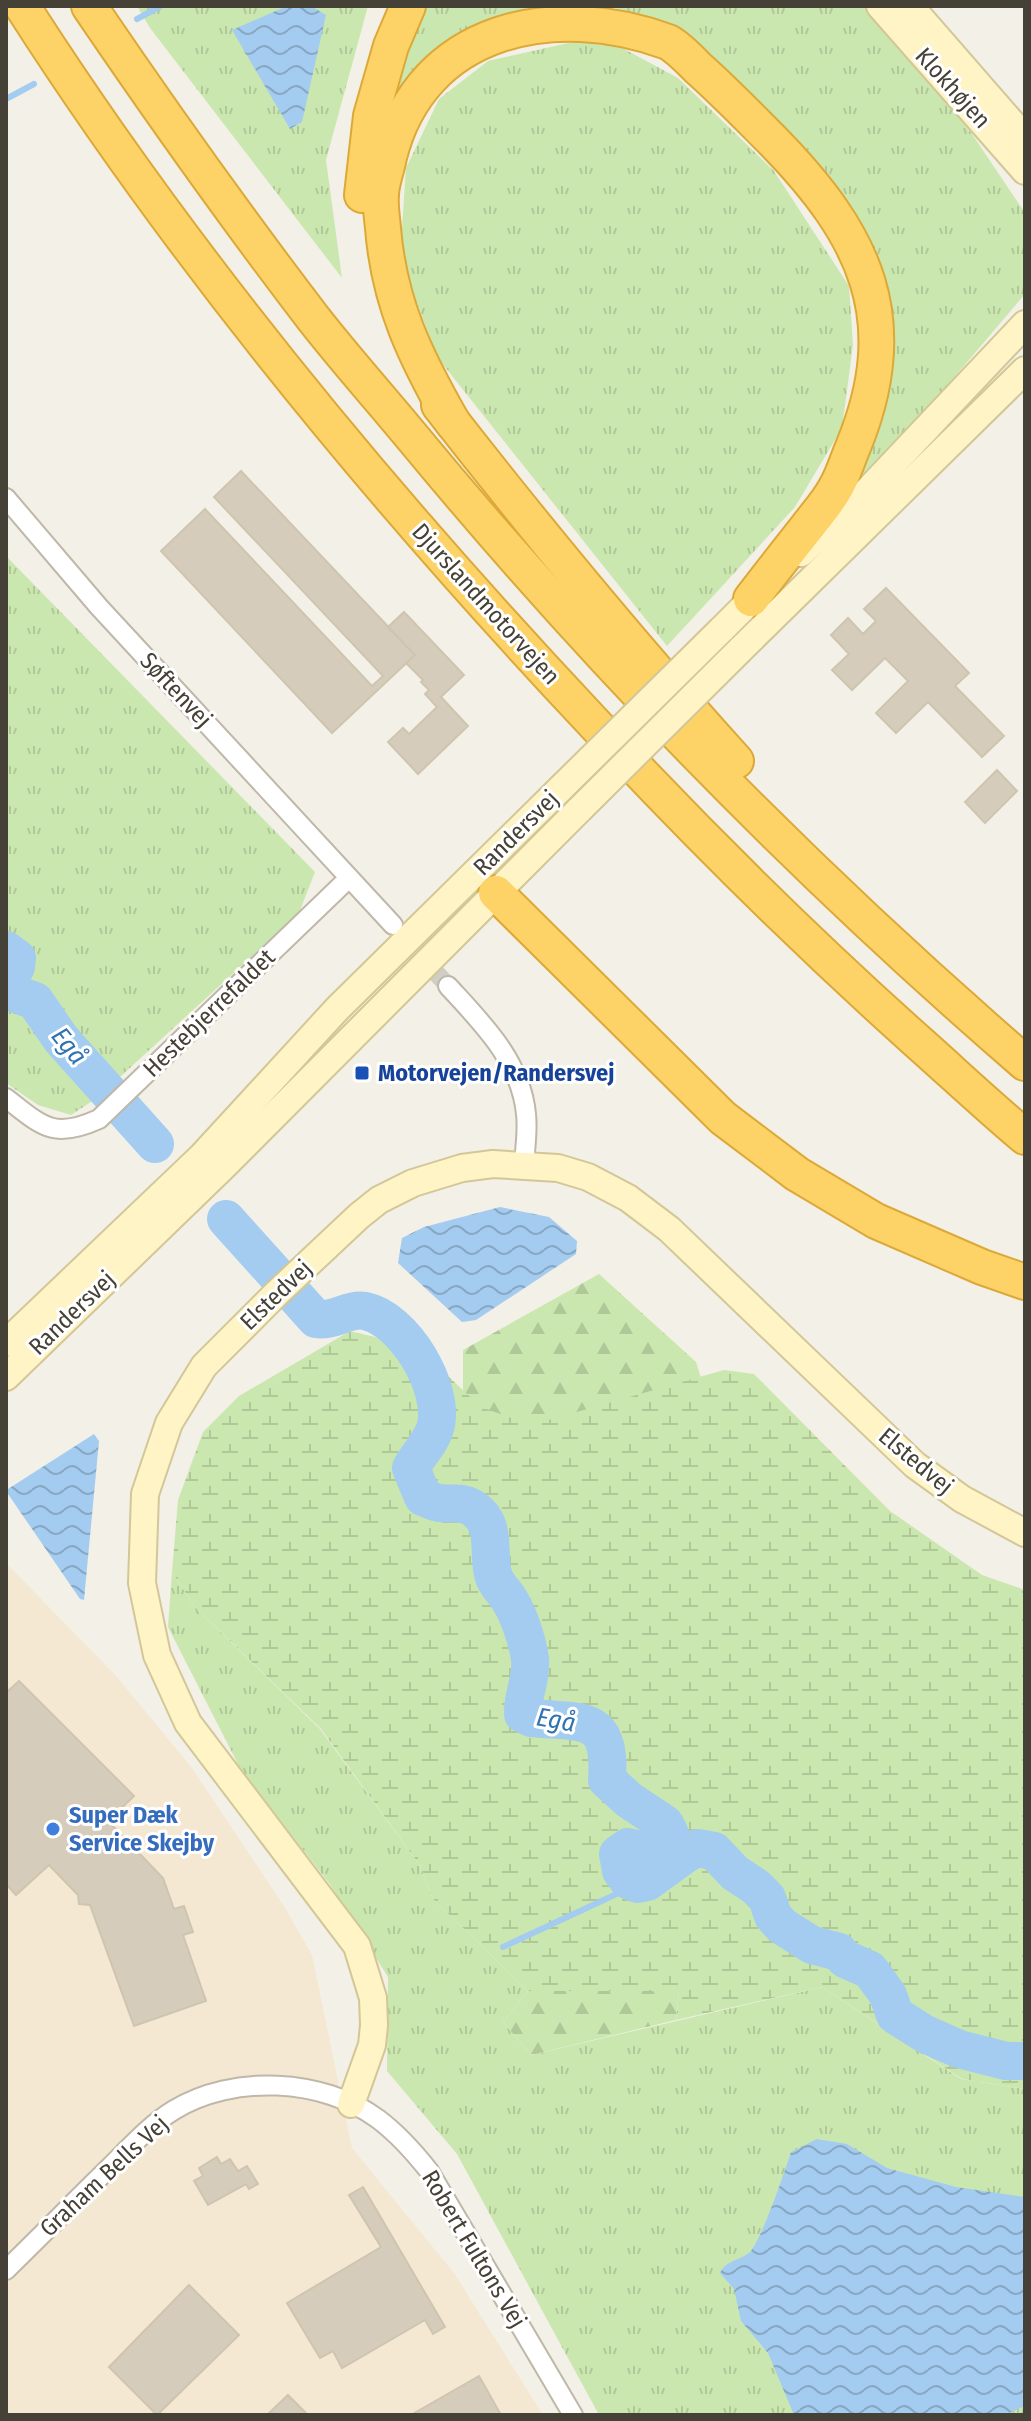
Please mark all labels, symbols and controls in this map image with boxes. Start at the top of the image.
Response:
street label: Klokhøjen [910,42,996,134]
street label: Djurslandmotorvejen [406,518,566,690]
street label: Søftenvej [134,647,218,733]
street label: Randersvej [468,785,564,881]
street label: Hestebjerrefaldet [138,943,281,1083]
water label: Egå [45,1021,93,1071]
place label: Motorvejen/Randersvej [378,1059,614,1087]
marker: Motorvejen/Randersvej [353,1064,371,1082]
street label: Elstedvej [234,1254,318,1336]
street label: Randersvej [23,1265,121,1361]
street label: Elstedvej [873,1422,959,1500]
water label: Egå [534,1701,578,1739]
place label: Super Dæk Service Skejby [69,1801,215,1857]
marker: Super Dæk Service Skejby [44,1820,62,1838]
street label: Graham Bells Vej [34,2110,174,2242]
street label: Robert Fultons Vej [416,2165,532,2333]

